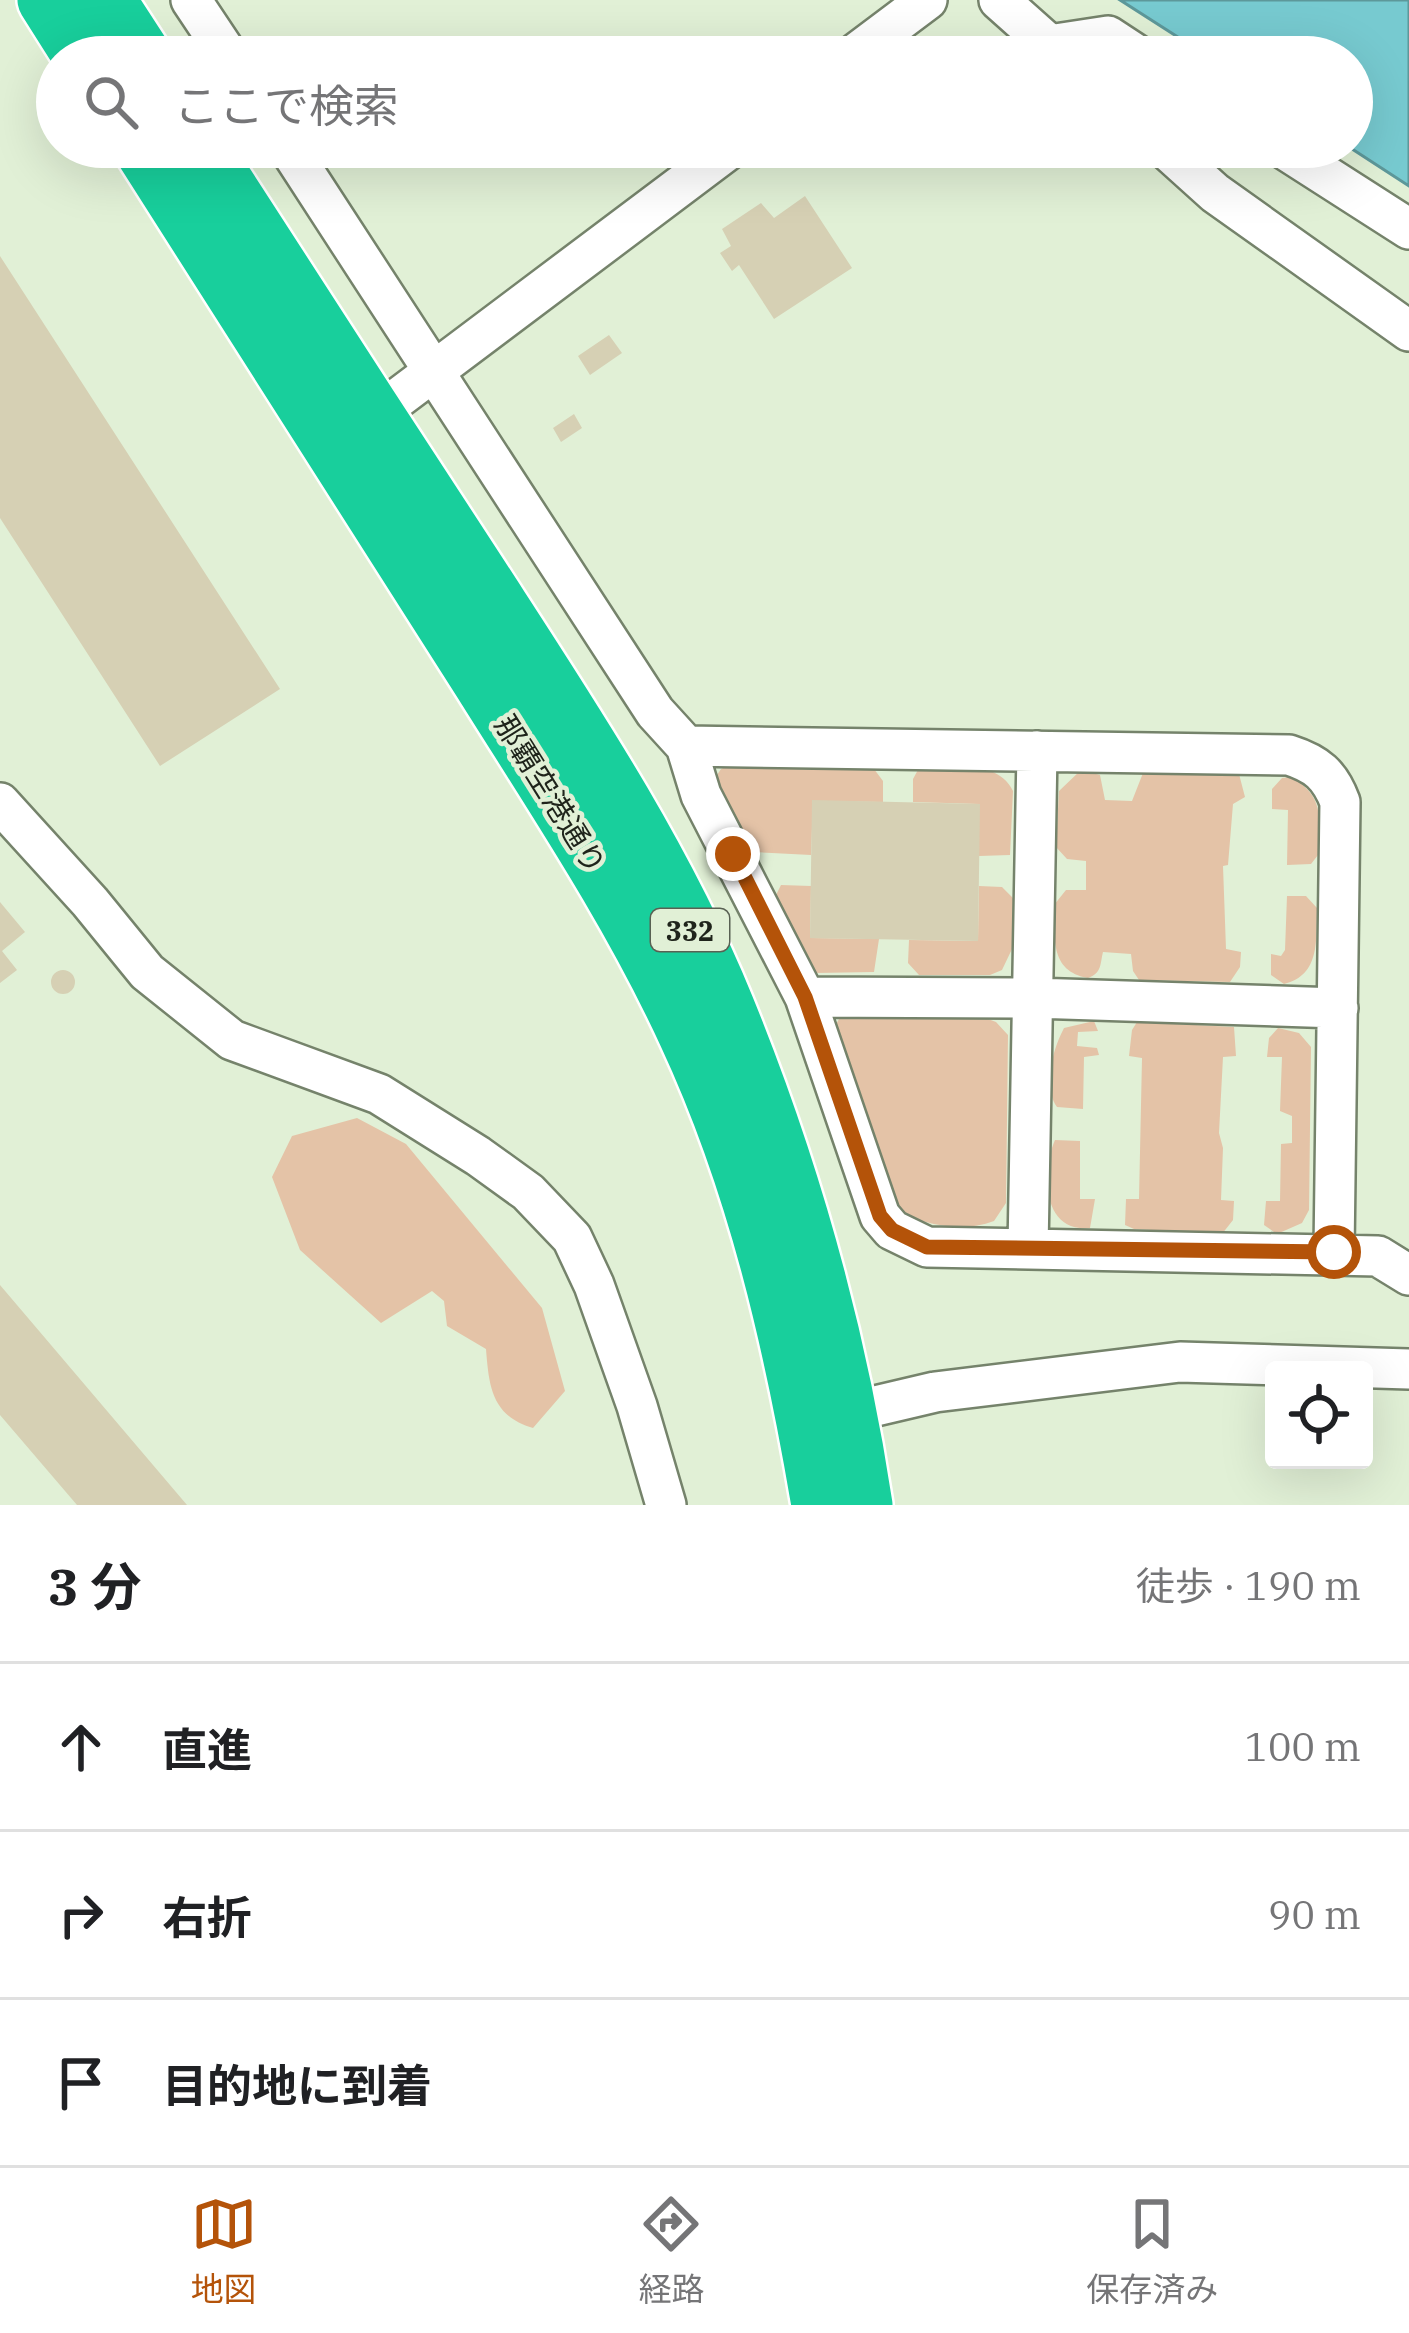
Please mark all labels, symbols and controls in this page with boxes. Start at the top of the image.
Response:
search box [36,36,1373,168]
icon: search [78,69,144,135]
text: ここで検索 [174,76,399,134]
street label: 那覇空港通り [487,707,615,881]
route end [706,827,760,881]
road number: 332 [651,909,729,951]
route start [1307,1225,1361,1279]
map controls [1265,1361,1373,1469]
button: locate [1265,1361,1373,1469]
text: 3 分 [48,1553,141,1619]
text: 徒歩 · 190 m [1136,1560,1361,1611]
icon: ahead [48,1714,114,1780]
text: 直進 [162,1720,252,1778]
text: 100 m [1245,1721,1361,1772]
icon: right [48,1882,114,1948]
text: 右折 [162,1888,252,1946]
text: 90 m [1268,1889,1361,1940]
icon: arrive [48,2050,114,2116]
text: 目的地に到着 [162,2056,432,2114]
tab: 地図 [191,2191,257,2311]
tab: 経路 [638,2191,704,2311]
tab: 保存済み [1086,2191,1218,2311]

